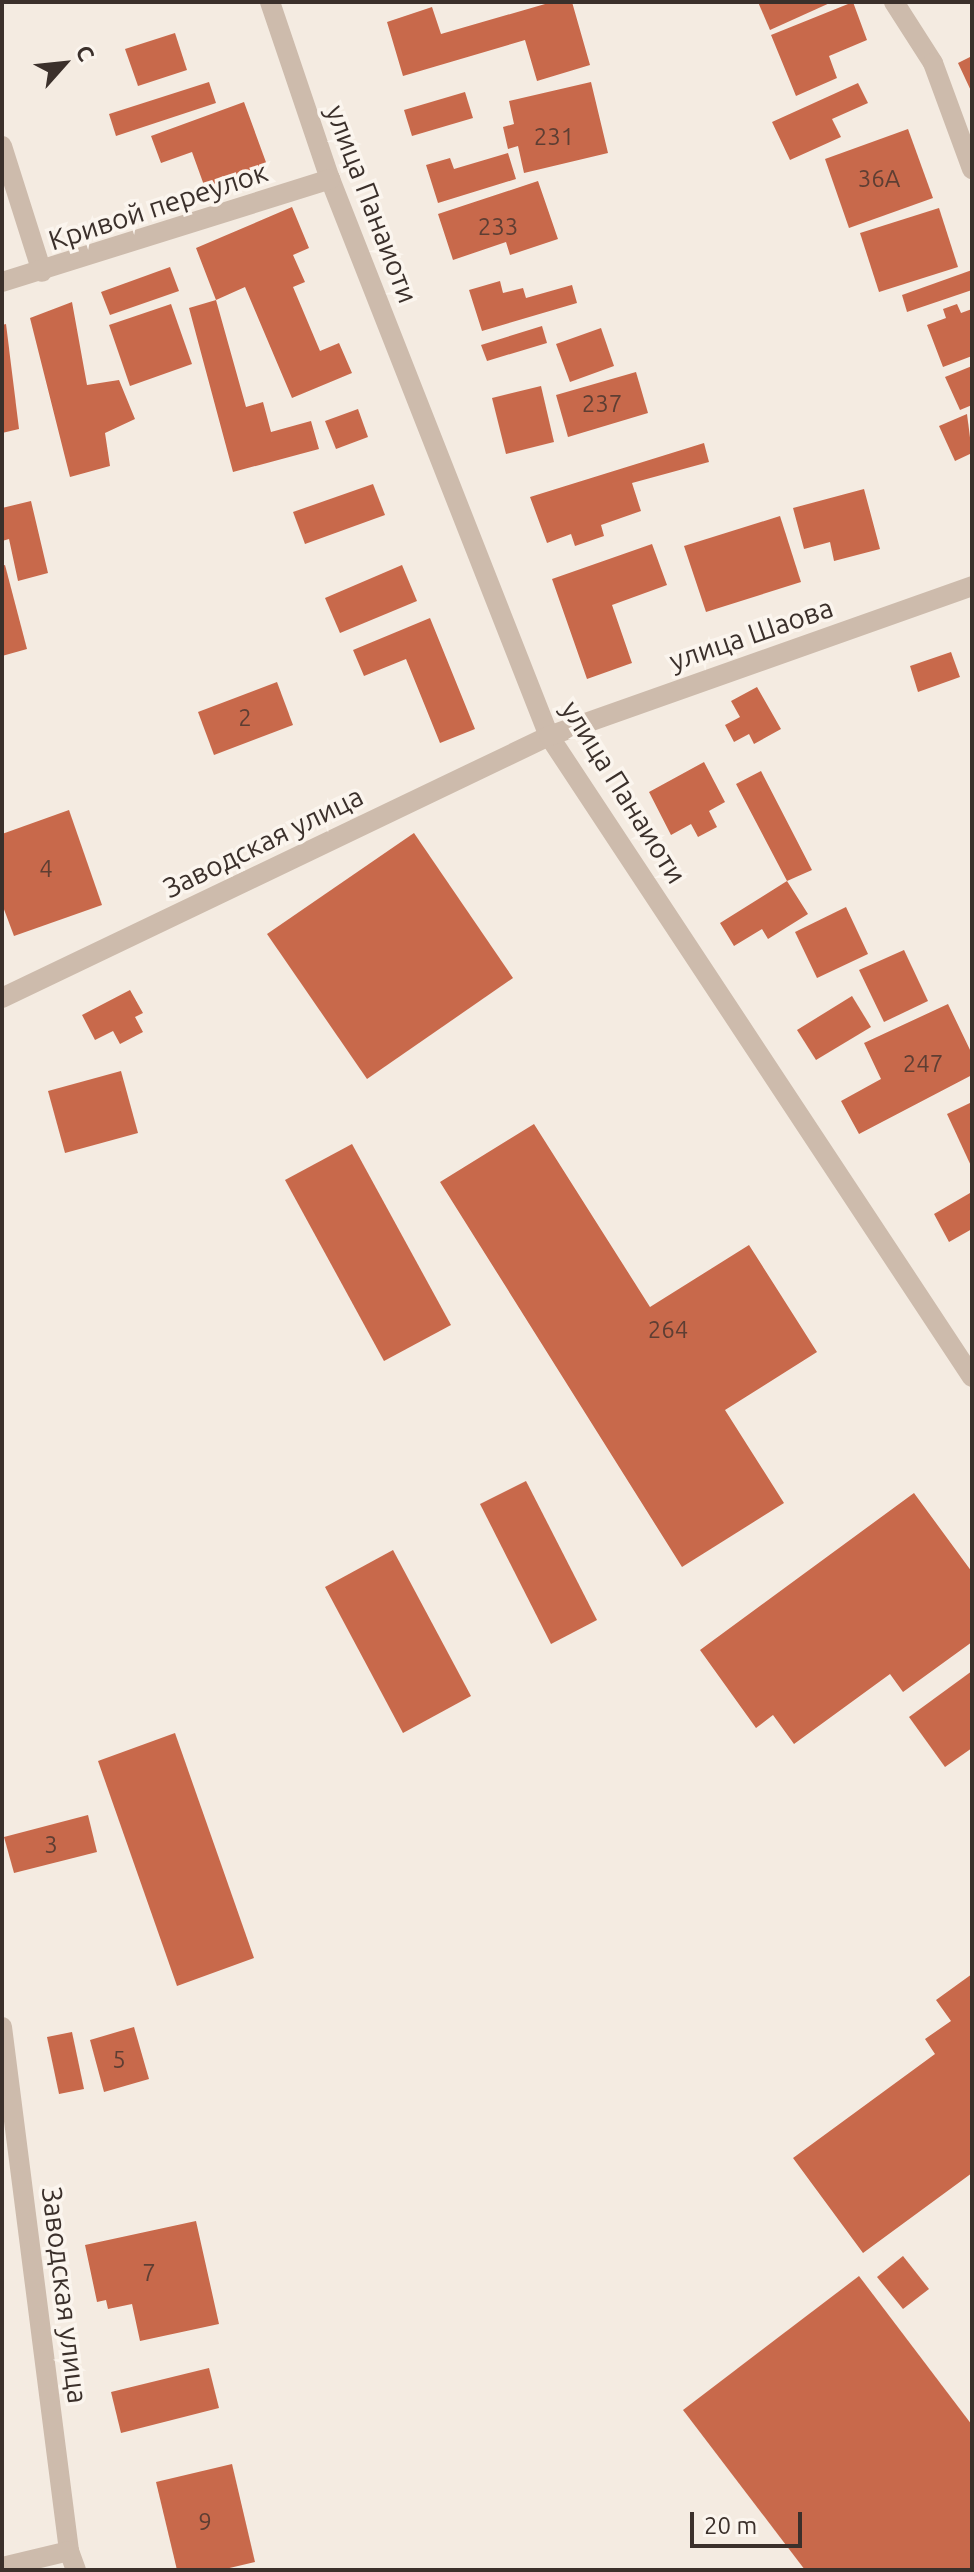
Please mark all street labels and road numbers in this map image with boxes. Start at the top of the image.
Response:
street label: улица Панаиоти [319,100,425,308]
street label: Кривой переулок [44,155,272,257]
street label: улица Шаова [665,590,837,678]
street label: улица Панаиоти [554,694,694,890]
street label: Заводская улица [158,779,368,905]
street label: Заводская улица [35,2185,95,2405]

